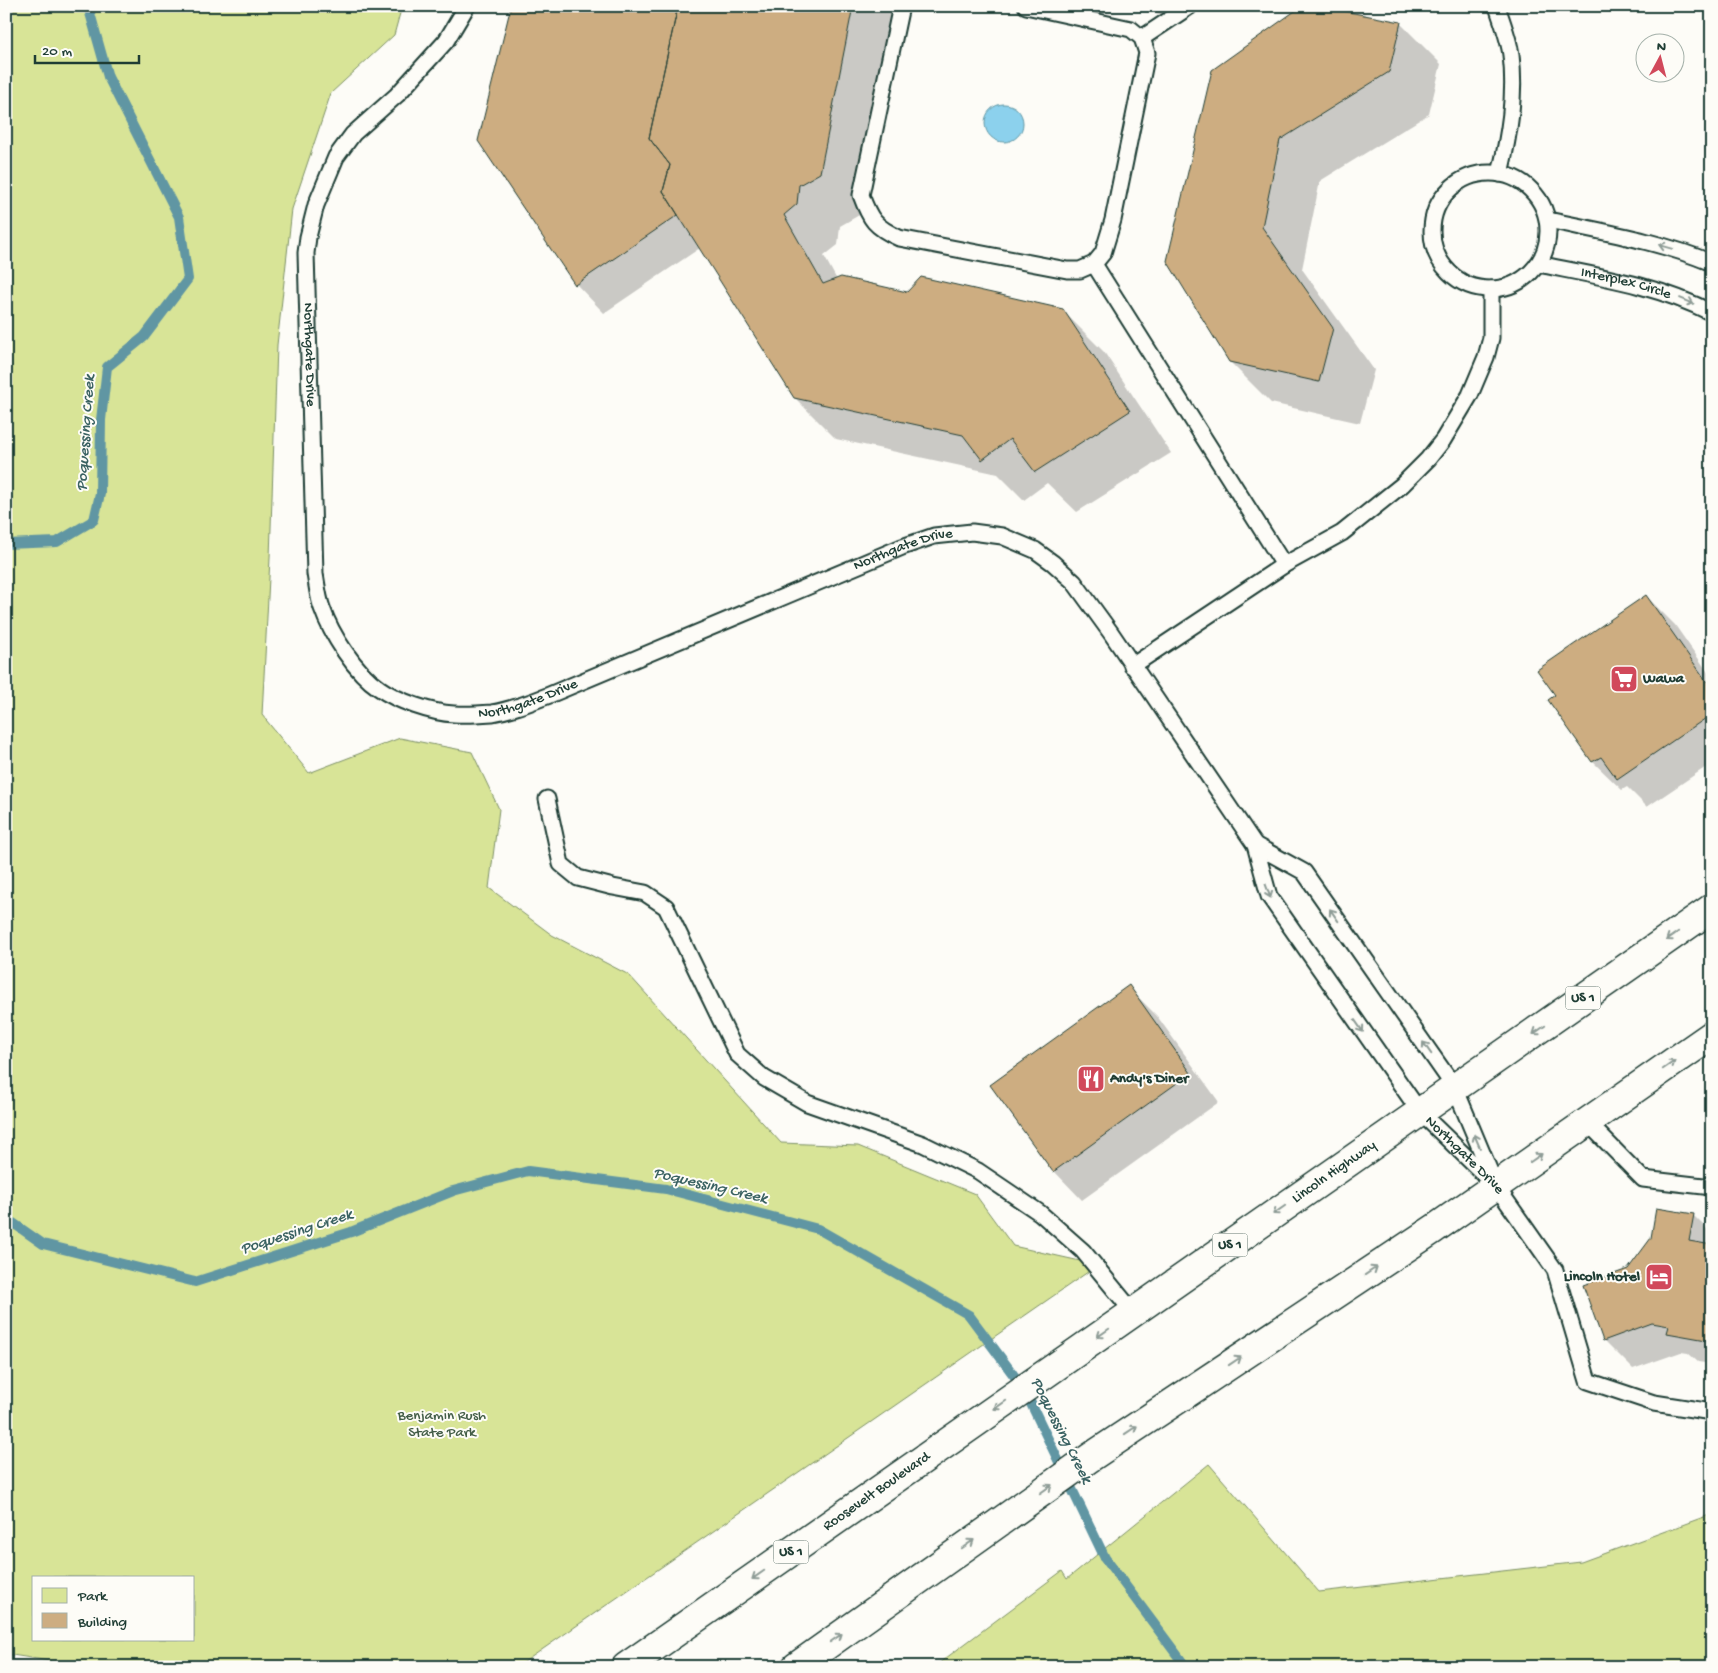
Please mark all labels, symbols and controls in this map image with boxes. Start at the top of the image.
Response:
scale bar [35,32,139,64]
north arrow [1636,32,1686,82]
text: N [1656,39,1667,57]
text: 20 m [42,43,72,61]
one-way arrow [1658,241,1674,251]
street label: Interplex Circle [1579,264,1674,304]
one-way arrow [1679,297,1694,306]
street label: Northgate Drive [298,302,319,407]
water label: Poquessing Creek [73,373,101,492]
street label: Northgate Drive [851,525,954,575]
supermarket icon: Wawa [1609,664,1639,694]
place label: Wawa [1642,670,1685,688]
street label: Northgate Drive [478,675,581,723]
one-way arrow [1264,883,1273,899]
one-way arrow [1329,908,1339,922]
one-way arrow [1665,931,1679,941]
road number: US 1 [1566,986,1600,1010]
one-way arrow [1354,1018,1364,1032]
one-way arrow [1532,1025,1546,1035]
one-way arrow [1422,1041,1432,1055]
one-way arrow [1662,1060,1676,1070]
restaurant icon: Andy's Diner [1076,1064,1106,1094]
place label: Andy's Diner [1109,1070,1190,1088]
street label: Northgate Drive [1421,1113,1508,1198]
one-way arrow [1472,1134,1481,1149]
street label: Lincoln Highway [1289,1136,1380,1208]
one-way arrow [1529,1153,1543,1163]
water label: Poquessing Creek [651,1165,771,1210]
water label: Poquessing Creek [239,1205,357,1260]
one-way arrow [1272,1205,1286,1215]
road number: US 1 [1212,1234,1248,1256]
hotel icon: Lincoln Hotel [1644,1262,1674,1292]
one-way arrow [1363,1266,1377,1276]
place label: Lincoln Hotel [1564,1268,1641,1286]
one-way arrow [1096,1328,1110,1338]
one-way arrow [1228,1356,1242,1366]
water label: Poquessing Creek [1025,1375,1096,1489]
one-way arrow [994,1400,1008,1410]
park label: Benjamin Rush State Park [397,1407,486,1442]
one-way arrow [1124,1425,1138,1435]
street label: Roosevelt Boulevard [820,1447,935,1535]
one-way arrow [1039,1484,1053,1494]
one-way arrow [961,1539,975,1549]
road number: US 1 [774,1540,808,1564]
one-way arrow [751,1570,765,1580]
legend [32,1576,195,1640]
text: Park [77,1588,108,1606]
text: Building [77,1614,127,1632]
one-way arrow [829,1633,842,1644]

